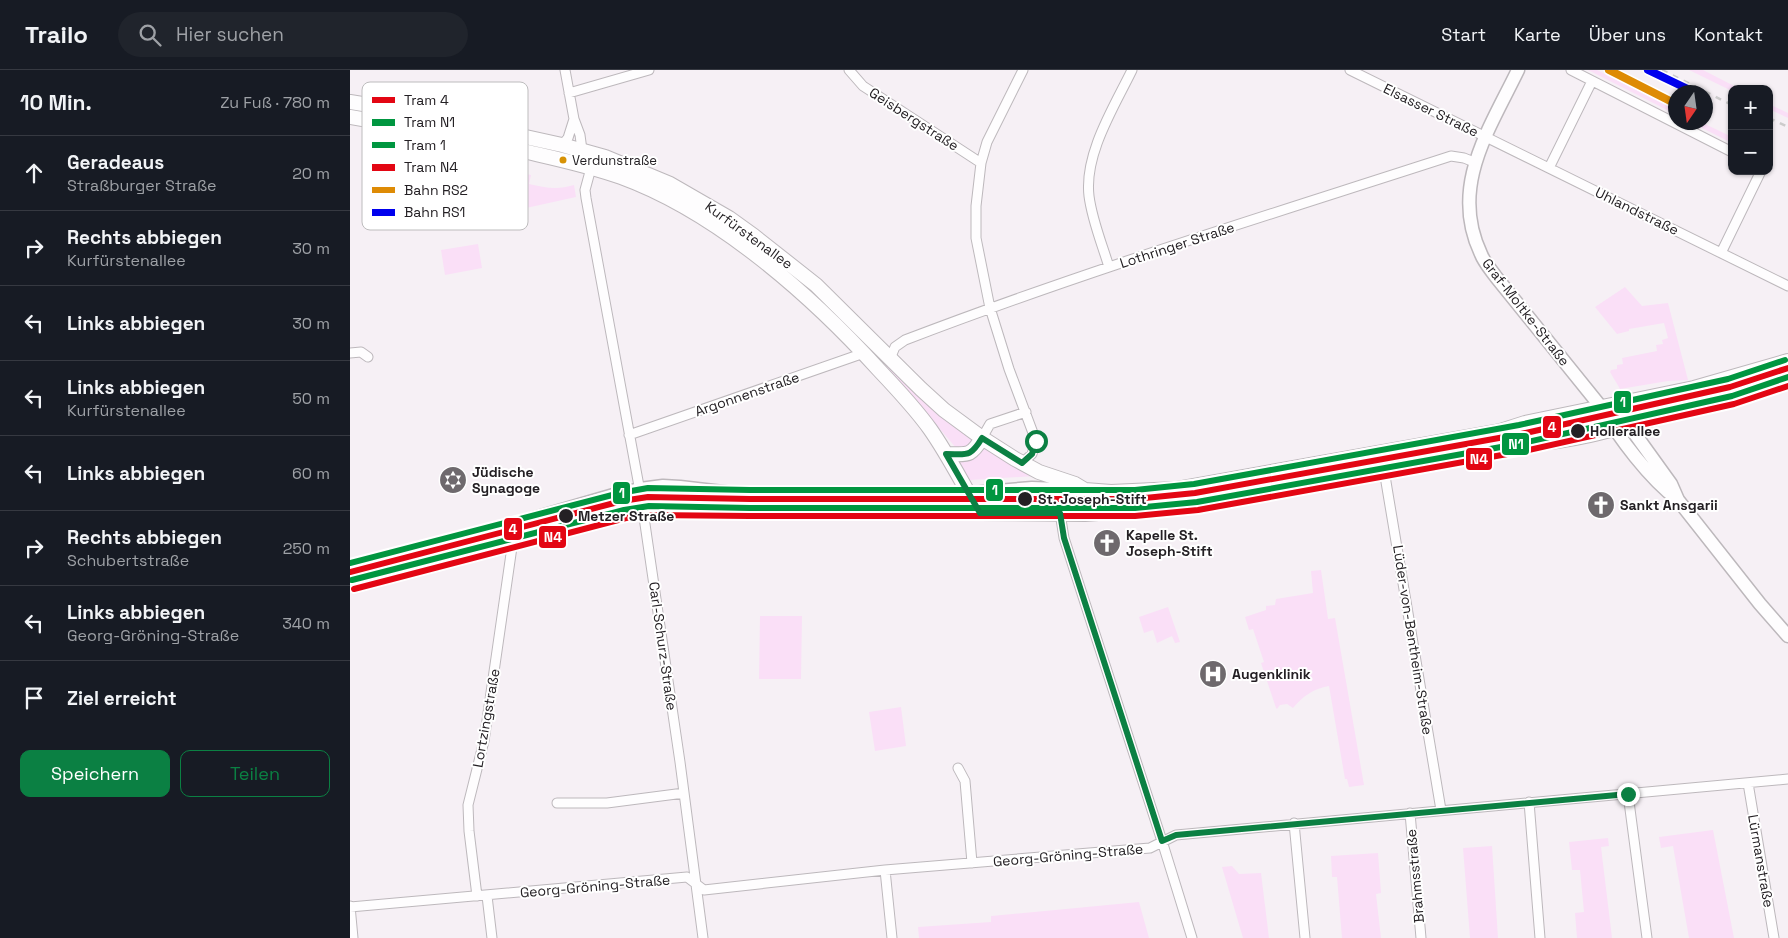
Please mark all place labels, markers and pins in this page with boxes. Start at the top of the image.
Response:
place label: Verdunstraße [572,152,657,169]
marker: Verdunstraße [558,155,568,165]
marker: Hollerallee [1569,422,1587,440]
place label: Hollerallee [1590,422,1660,440]
place label: Jüdische Synagoge [472,463,540,497]
synagogue icon: Jüdische Synagoge [438,465,468,495]
marker: St. Joseph-Stift [1016,490,1034,508]
place label: St. Joseph-Stift [1038,490,1147,508]
church icon: Sankt Ansgarii [1586,490,1616,520]
place label: Sankt Ansgarii [1620,496,1718,514]
marker: Metzer Straße [557,507,575,525]
place label: Metzer Straße [578,507,674,525]
place label: Kapelle St. Joseph-Stift [1126,526,1213,560]
church icon: Kapelle St. Joseph-Stift [1092,528,1122,558]
hospital icon: Augenklinik [1198,659,1228,689]
place label: Augenklinik [1232,665,1311,683]

